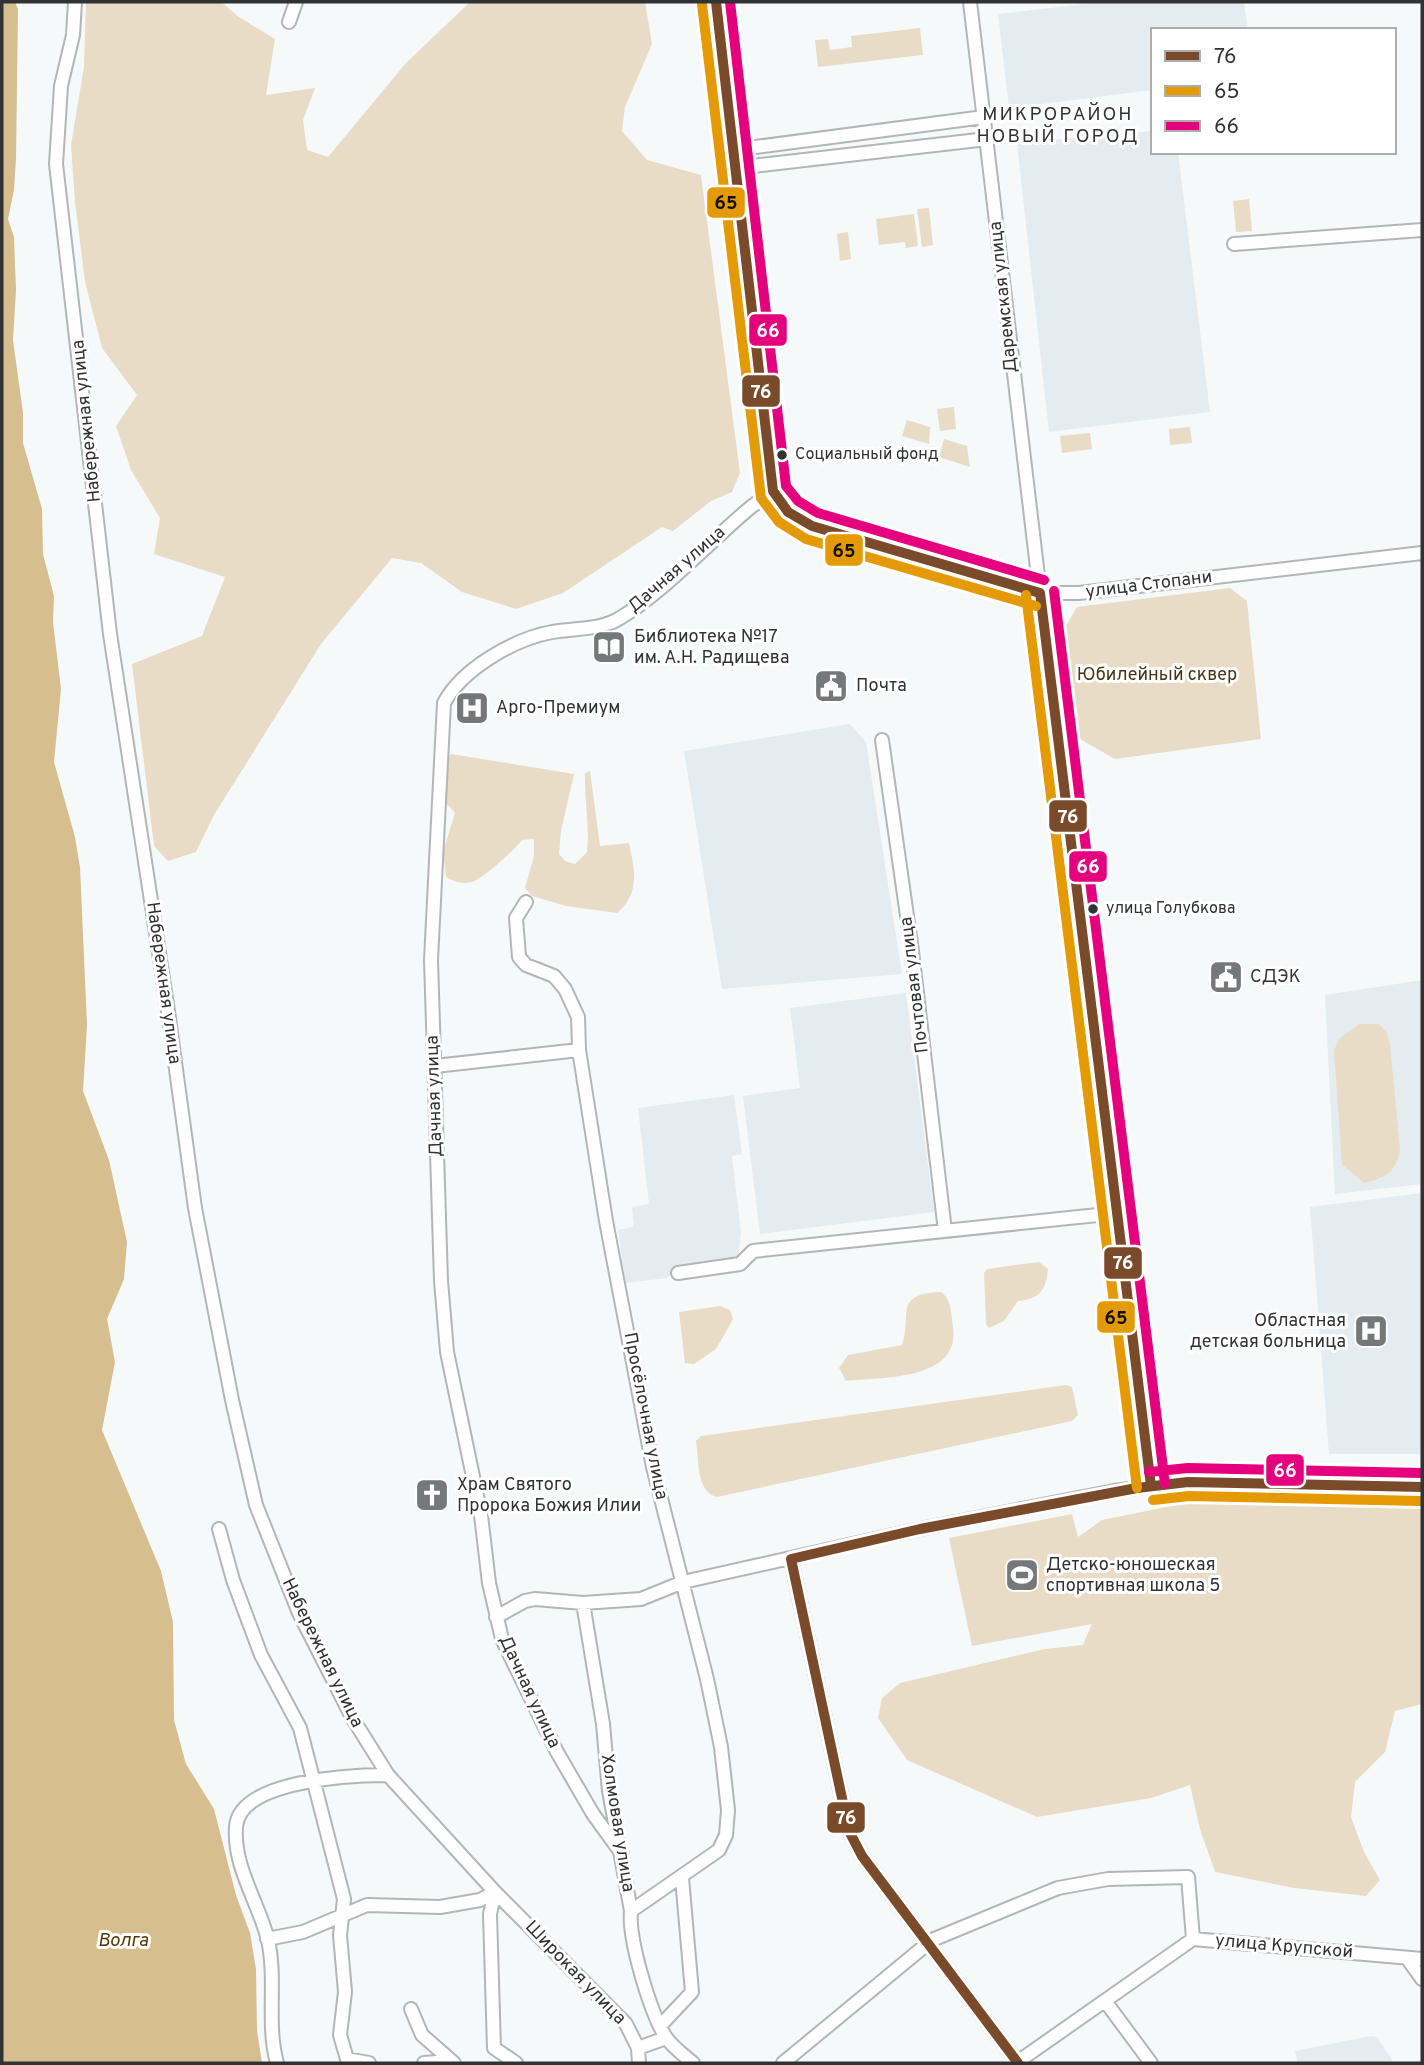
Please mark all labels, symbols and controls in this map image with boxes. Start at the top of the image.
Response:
legend [1151,28,1396,154]
text: 76 [1214,44,1236,71]
text: 65 [1214,79,1240,106]
district label: МИКРОРАЙОН НОВЫЙ ГОРОД [976,102,1140,149]
text: 66 [1214,114,1239,141]
line badge: 65 [706,186,746,219]
text: 65 [714,192,738,216]
street label: Даремская улица [985,220,1023,374]
line badge: 66 [748,313,788,347]
text: 66 [756,320,780,344]
street label: Набережная улица [67,339,107,503]
line badge: 76 [741,374,781,408]
text: 76 [751,381,771,405]
place label: Социальный фонд [795,445,939,465]
marker: Социальный фонд [775,448,789,462]
street label: Дачная улица [623,521,731,619]
line badge: 65 [824,533,864,567]
text: 65 [832,540,856,564]
street label: улица Стопани [1084,566,1214,604]
place label: Библиотека №17 им. А.Н. Радищева [634,626,789,670]
library icon: Библиотека №17 им. А.Н. Радищева [590,628,628,666]
park label: Юбилейный сквер [1077,664,1237,687]
public building icon: Почта [812,667,850,705]
place label: Почта [856,675,907,698]
hospital icon: Арго-Премиум [453,689,491,727]
place label: Арго-Премиум [496,697,621,720]
line badge: 76 [1048,799,1088,833]
text: 76 [1058,806,1078,830]
line badge: 66 [1068,850,1108,883]
text: 66 [1076,856,1100,880]
place label: улица Голубкова [1106,899,1235,919]
street label: Набережная улица [140,901,186,1065]
marker: улица Голубкова [1086,902,1100,916]
street label: Почтовая улица [895,915,935,1055]
public building icon: СДЭК [1207,958,1245,996]
place label: СДЭК [1250,966,1301,989]
street label: Дачная улица [421,1035,449,1157]
line badge: 76 [1103,1246,1143,1280]
text: 76 [1113,1252,1133,1276]
line badge: 65 [1096,1300,1136,1334]
text: 65 [1104,1307,1128,1331]
place label: Областная детская больница [1190,1310,1346,1354]
hospital icon: Областная детская больница [1352,1312,1390,1350]
street label: Просёлочная улица [618,1330,672,1502]
line badge: 66 [1265,1453,1305,1487]
text: 66 [1273,1460,1297,1484]
place label: Храм Святого Пророка Божия Илии [457,1474,641,1518]
church icon: Храм Святого Пророка Божия Илии [413,1476,451,1514]
place label: Детско-юношеская спортивная школа 5 [1046,1554,1220,1598]
sports icon: Детско-юношеская спортивная школа 5 [1003,1556,1041,1594]
street label: Набережная улица [276,1575,368,1731]
street label: Дачная улица [493,1632,565,1752]
street label: Холмовая улица [595,1752,639,1894]
line badge: 76 [826,1801,866,1834]
text: 76 [836,1807,856,1831]
street label: Широкая улица [520,1916,630,2030]
water label: Волга [98,1929,148,1953]
street label: улица Крупской [1214,1930,1354,1964]

